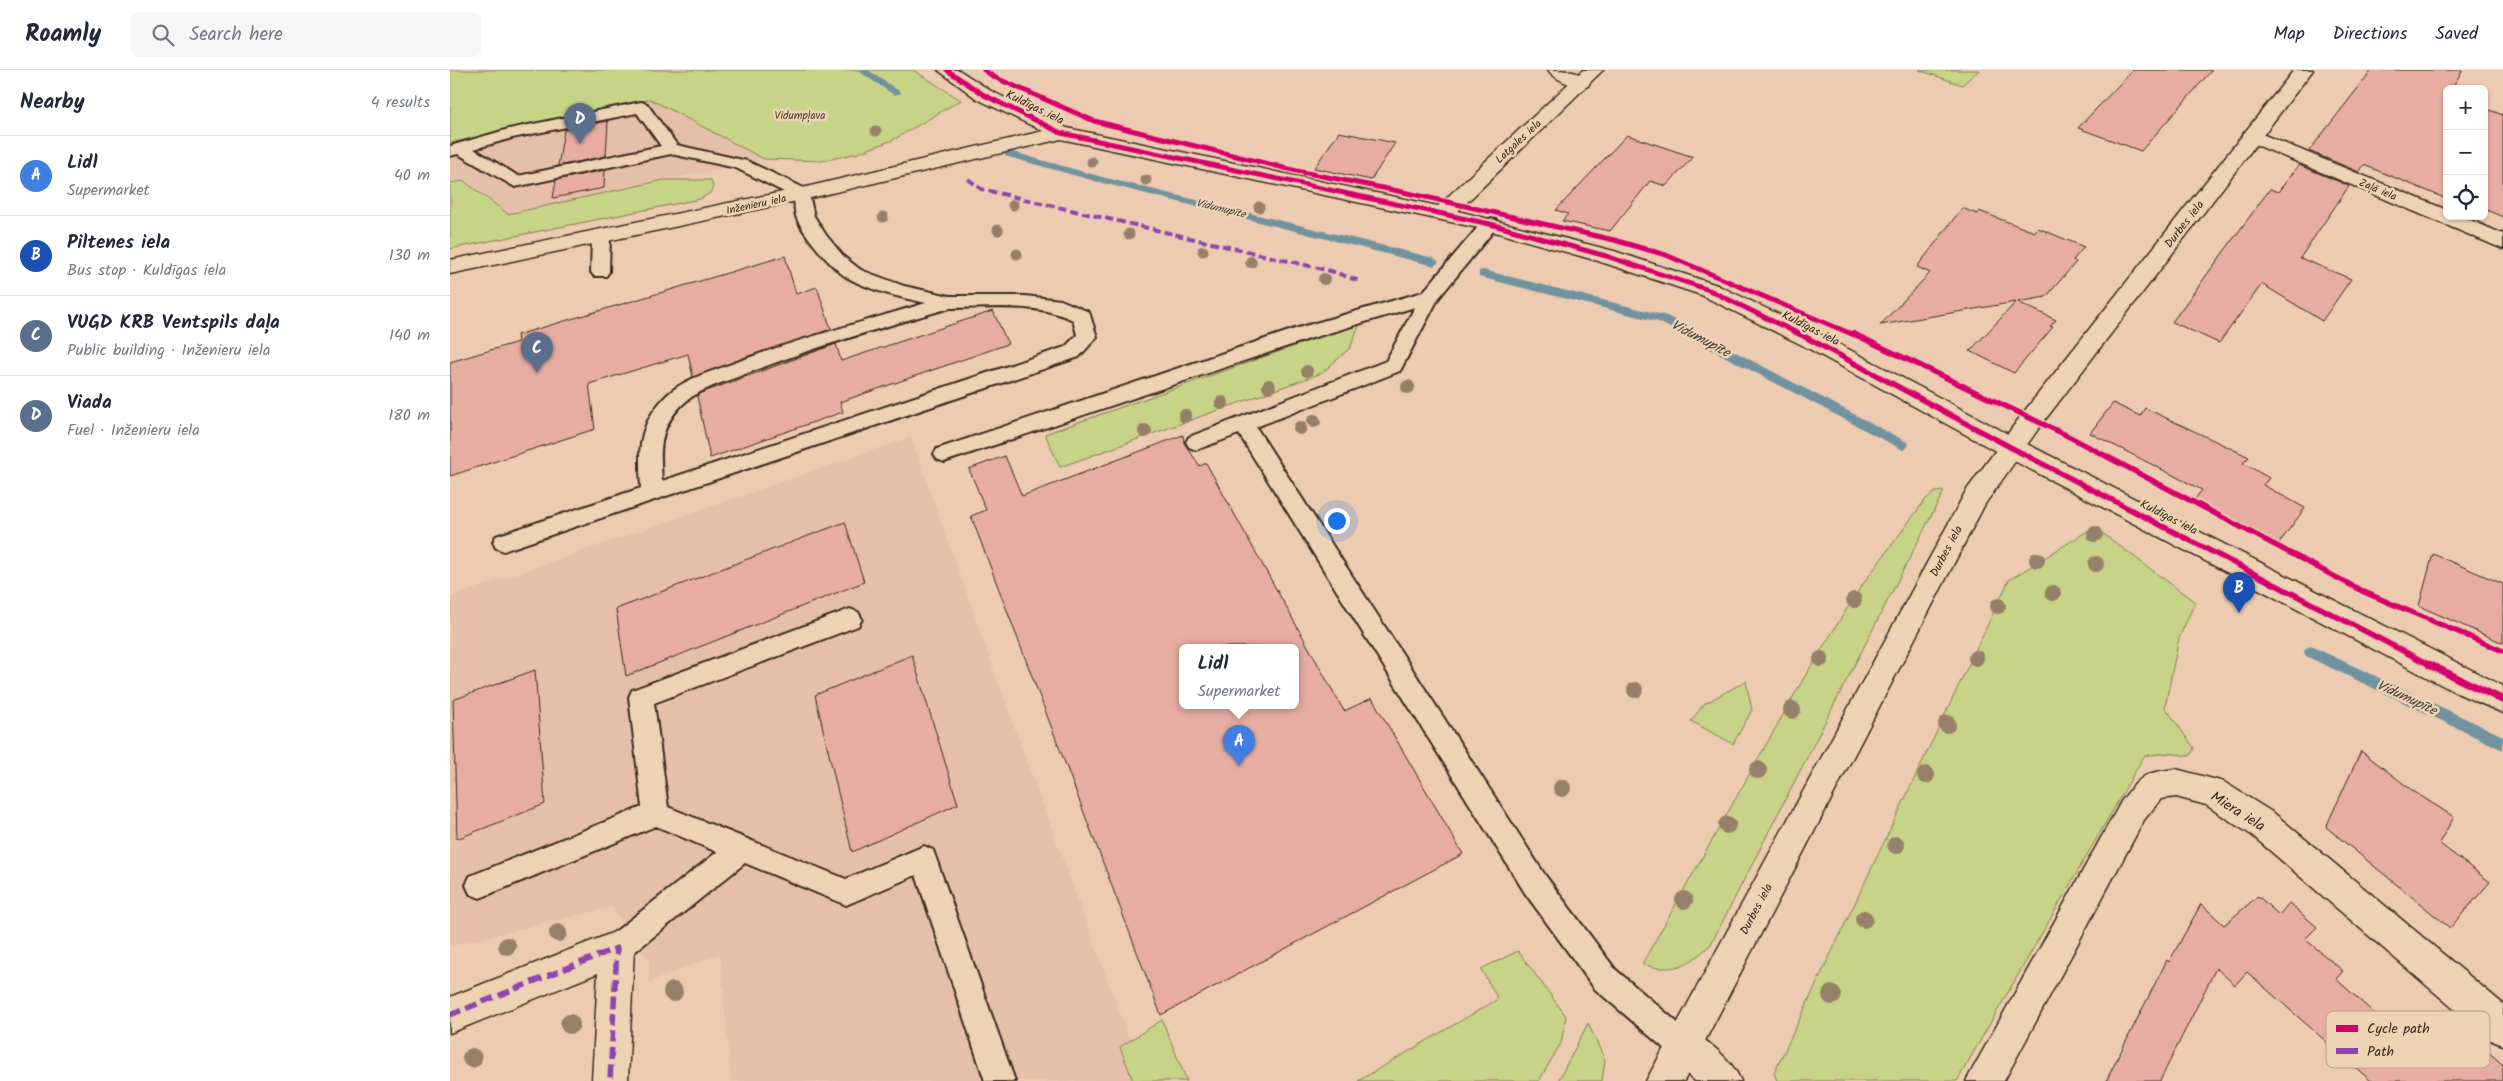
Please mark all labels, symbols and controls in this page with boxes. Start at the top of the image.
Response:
search box [131,12,481,57]
text: Roamly [25,15,101,54]
text: Search here [189,20,283,50]
text: Map [2273,20,2305,49]
text: Directions [2333,20,2407,49]
text: Saved [2435,20,2478,49]
icon: search [149,21,177,49]
street label: Kuldīgas iela [1002,85,1067,130]
map controls [2443,85,2488,220]
button: + [2443,85,2488,130]
text: Nearby [20,86,85,119]
text: 4 results [371,90,430,115]
pin: D [564,103,596,144]
park label: Vidumpļava [775,107,825,125]
street label: Latgales iela [1491,115,1546,168]
button: − [2443,130,2488,175]
text: Lidl [67,148,98,178]
text: A [31,163,41,188]
text: 40 m [394,163,430,188]
street label: Zaļā iela [2356,174,2399,206]
button: locate [2443,175,2488,220]
text: Supermarket [67,178,150,203]
street label: Inženieru iela [724,190,788,220]
water label: Vidumupīte [1194,194,1248,224]
street label: Durbes iela [2160,196,2209,252]
text: Piltenes iela [67,228,170,258]
text: B [31,243,41,268]
text: 130 m [389,243,430,268]
text: Bus stop · Kuldīgas iela [67,258,226,283]
street label: Kuldīgas iela [1779,306,1843,351]
text: VUGD KRB Ventspils daļa [67,308,280,338]
water label: Vidumupīte [1667,314,1736,364]
text: C [31,323,41,348]
text: 140 m [389,323,430,348]
pin: C [521,332,553,373]
text: Public building · Inženieru iela [67,338,270,363]
text: Viada [67,388,112,418]
text: D [31,403,41,428]
text: 180 m [388,403,430,428]
text: Fuel · Inženieru iela [67,418,200,443]
street label: Kuldīgas iela [2137,495,2201,540]
your location [1324,508,1350,534]
street label: Durbes iela [1925,522,1968,580]
pin: B [2223,572,2255,613]
popup [1179,644,1299,709]
text: Lidl [1198,649,1228,679]
water label: Vidumupīte [2373,674,2442,722]
text: Supermarket [1198,679,1280,704]
pin: A [1223,725,1255,766]
street label: Miera iela [2205,785,2270,838]
street label: Durbes iela [1735,880,1778,938]
legend [2326,1011,2490,1068]
text: Cycle path [2367,1018,2430,1040]
text: Path [2367,1041,2394,1063]

